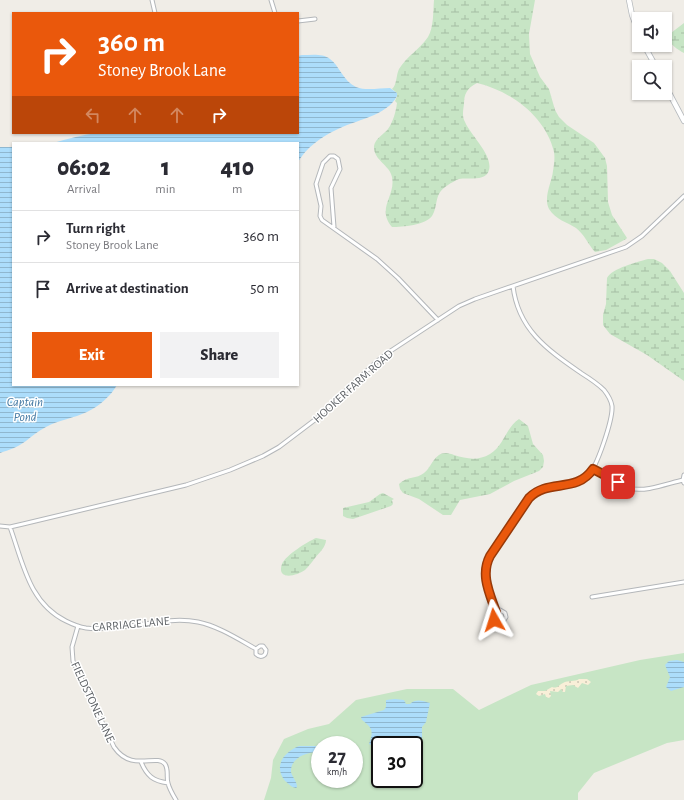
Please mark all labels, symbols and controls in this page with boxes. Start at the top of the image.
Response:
map controls [632,12,672,100]
button: sound [632,12,672,52]
icon: right [32,28,84,80]
text: 360 m [98,29,165,57]
button: search [632,60,672,100]
text: Stoney Brook Lane [98,62,226,80]
icon: left [82,104,104,126]
icon: ahead [124,104,146,126]
icon: ahead [166,104,188,126]
icon: right [208,104,230,126]
text: 06:02 [57,156,110,180]
text: 1 [161,156,170,180]
text: 410 [220,156,254,180]
text: Arrival [67,183,100,196]
text: min [155,183,176,196]
text: m [232,183,242,196]
text: Turn right [66,221,125,236]
icon: right [32,226,54,248]
text: 360 m [243,229,279,244]
text: Stoney Brook Lane [66,239,159,252]
icon: arrive [32,278,54,300]
text: Arrive at destination [66,281,189,296]
text: 50 m [250,281,279,296]
button: Exit [32,332,152,378]
button: Share [160,332,279,378]
street label: HOOKER FARM ROAD [311,347,395,425]
water label: Captain Pond [7,396,43,424]
pin [601,465,635,499]
icon: arrive [607,471,629,493]
position arrow [473,599,515,641]
street label: CARRIAGE LANE [92,615,170,633]
street label: FIELDSTONE LANE [69,660,117,744]
speed limit sign: 30 [371,736,423,788]
text: 27 [328,747,346,767]
text: km/h [327,767,347,777]

